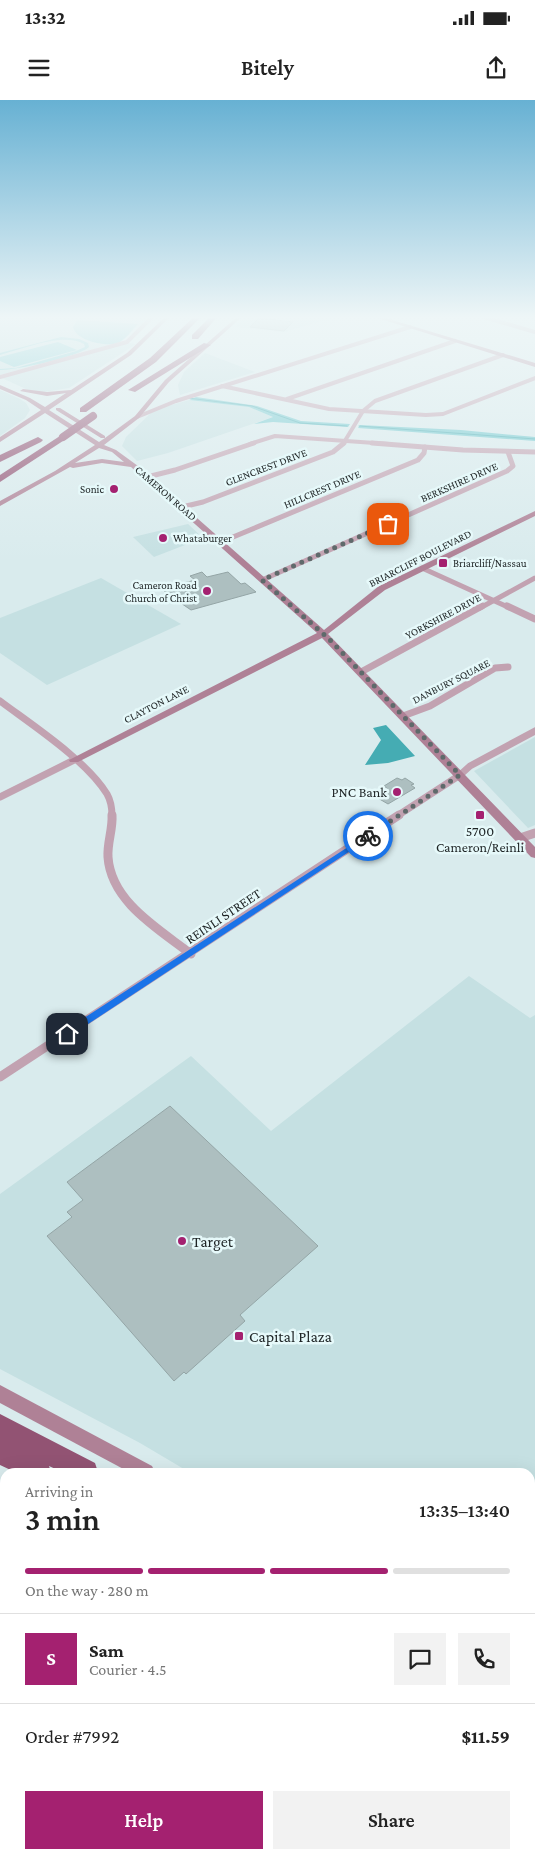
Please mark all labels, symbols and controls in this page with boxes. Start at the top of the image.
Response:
text: 13:32 [25,7,65,28]
icon: menu [25,54,53,82]
icon: share [482,54,510,82]
text: Bitely [241,55,294,80]
street label: GLENCREST DRIVE [224,446,308,488]
street label: BERKSHIRE DRIVE [419,460,499,504]
street label: CAMERON ROAD [133,463,199,523]
street label: HILLCREST DRIVE [282,467,362,511]
place label: Sonic [80,483,104,495]
marker: Sonic [108,483,120,495]
pin [367,503,409,545]
icon: bag [374,510,402,538]
street label: BRIARCLIFF BOULEVARD [367,527,473,589]
marker: Whataburger [157,532,169,544]
place label: Whataburger [173,532,232,545]
marker: Briarcliff/Nassau [437,557,449,569]
place label: Briarcliff/Nassau [453,557,527,569]
place label: Cameron Road Church of Christ [125,579,197,604]
marker: Cameron Road Church of Christ [201,585,213,597]
street label: YORKSHIRE DRIVE [403,591,483,641]
street label: DANBURY SQUARE [410,656,492,706]
street label: CLAYTON LANE [122,683,190,725]
place label: PNC Bank [332,784,387,800]
marker: PNC Bank [391,786,403,798]
marker: 5700 Cameron/Reinli [474,809,486,821]
courier [343,811,393,861]
icon: bike [354,822,382,850]
place label: 5700 Cameron/Reinli [436,823,524,855]
street label: REINLI STREET [182,885,264,947]
pin [46,1013,88,1055]
icon: home [53,1020,81,1048]
place label: Target [192,1233,234,1251]
marker: Target [176,1235,188,1247]
place label: Capital Plaza [249,1328,333,1346]
marker: Capital Plaza [233,1330,245,1342]
text: Arriving in [25,1483,93,1500]
text: 13:35–13:40 [419,1500,510,1521]
text: 3 min [25,1501,100,1537]
text: On the way · 280 m [25,1582,149,1599]
button: chat [394,1633,446,1685]
button: phone [458,1633,510,1685]
text: Sam [89,1640,124,1661]
text: S [46,1648,56,1669]
text: Courier · 4.5 [89,1661,167,1678]
text: Order #7992 [25,1726,119,1747]
text: $11.59 [462,1726,510,1747]
button: Help [25,1791,263,1849]
button: Share [273,1791,510,1849]

